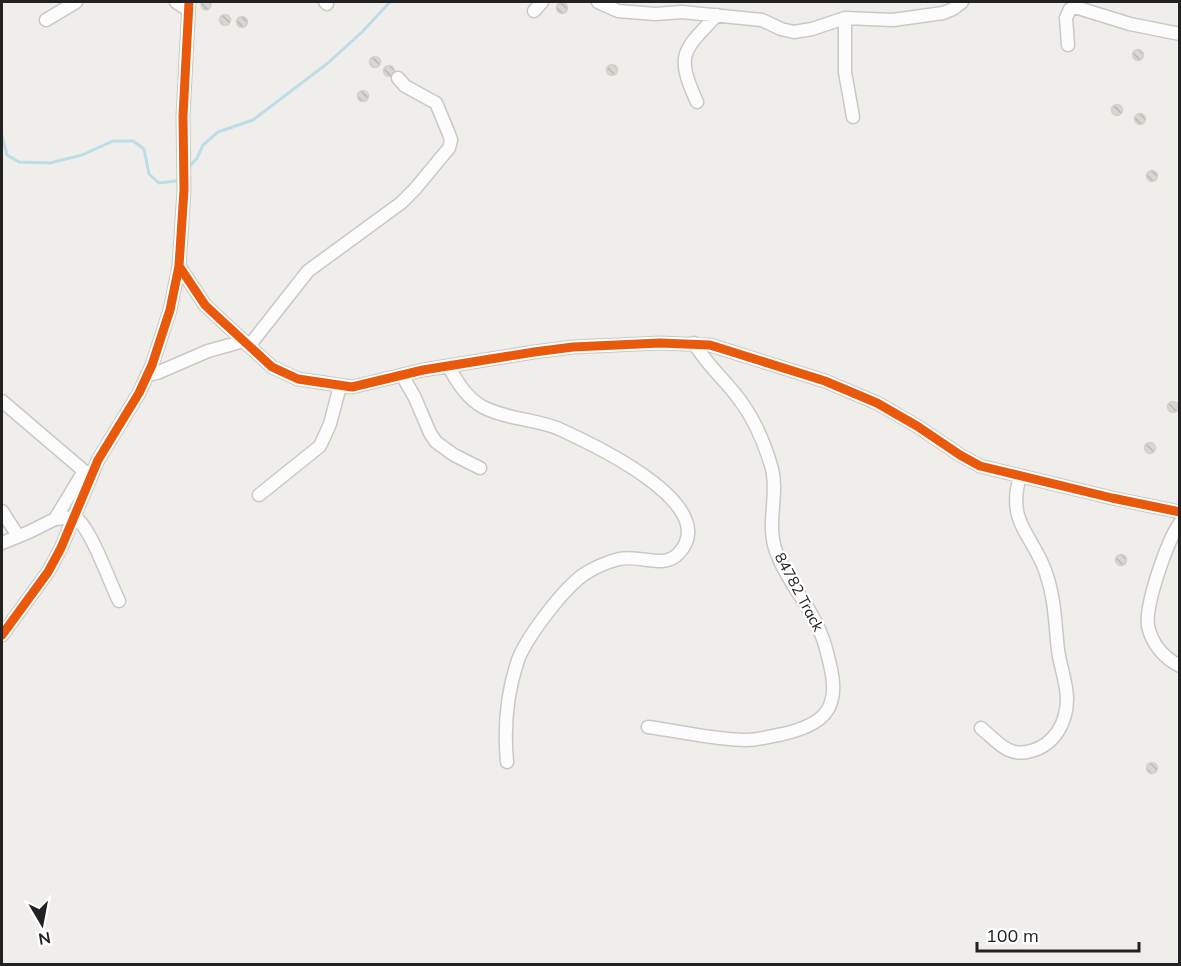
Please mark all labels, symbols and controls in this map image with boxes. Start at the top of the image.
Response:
street label: 84782 Track [771,549,828,635]
north arrow [12,894,72,954]
scale bar [977,915,1139,953]
text: 100 m [986,924,1039,947]
text: N [37,928,52,950]

